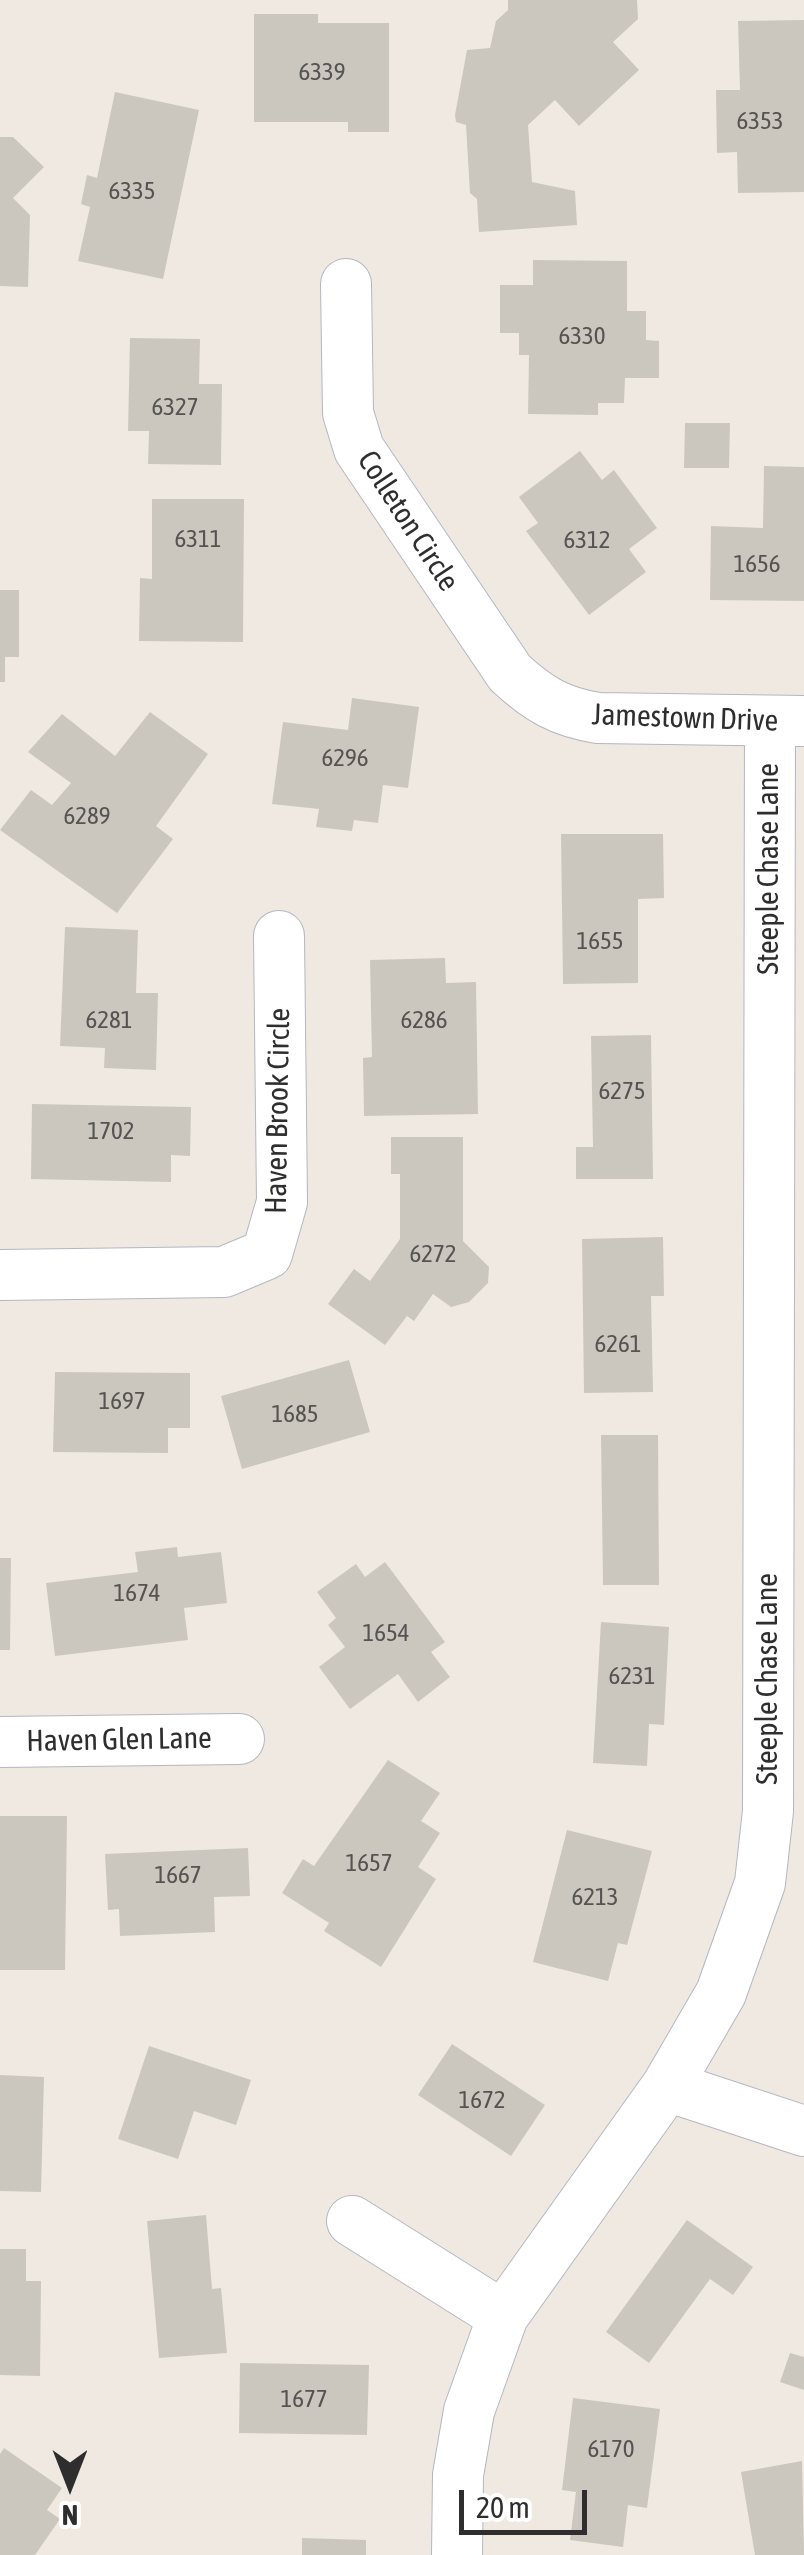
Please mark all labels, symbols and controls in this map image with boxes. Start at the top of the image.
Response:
house number: 6339 [299,57,345,87]
house number: 6353 [737,106,783,136]
house number: 6335 [109,176,155,206]
house number: 6330 [559,321,605,351]
house number: 6327 [152,392,198,422]
street label: Colleton Circle [349,444,467,598]
house number: 6311 [175,524,221,554]
house number: 6312 [564,525,610,555]
house number: 1656 [734,549,780,579]
street label: Jamestown Drive [591,697,779,739]
house number: 6296 [322,743,368,773]
street label: Steeple Chase Lane [751,763,787,975]
house number: 6289 [64,801,110,831]
house number: 1655 [577,926,623,956]
house number: 6281 [86,1005,132,1035]
house number: 6286 [401,1005,447,1035]
street label: Haven Brook Circle [258,1008,298,1214]
house number: 6275 [599,1076,645,1106]
house number: 1702 [88,1116,134,1146]
house number: 6272 [410,1239,456,1269]
house number: 6261 [595,1329,641,1359]
house number: 1697 [99,1386,145,1416]
house number: 1685 [272,1399,318,1429]
street label: Steeple Chase Lane [750,1573,786,1785]
house number: 1674 [114,1578,160,1608]
house number: 1654 [363,1618,409,1648]
house number: 6231 [609,1661,655,1691]
street label: Haven Glen Lane [26,1720,212,1760]
house number: 1657 [346,1848,392,1878]
house number: 1667 [155,1860,201,1890]
house number: 6213 [572,1882,618,1912]
house number: 1672 [459,2085,505,2115]
house number: 1677 [281,2384,327,2414]
house number: 6170 [588,2434,634,2464]
north arrow [20,2435,120,2535]
scale bar [464,2470,592,2532]
text: 20 m [476,2490,530,2524]
text: N [62,2499,78,2531]

